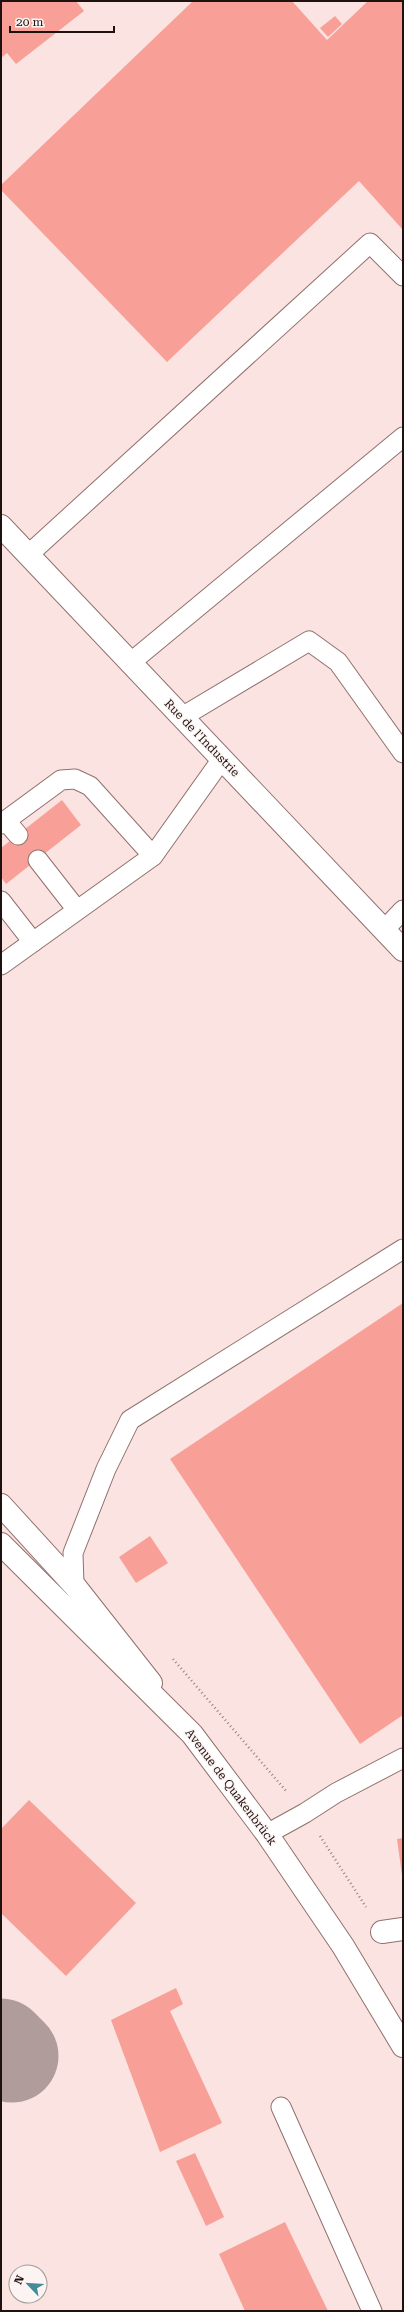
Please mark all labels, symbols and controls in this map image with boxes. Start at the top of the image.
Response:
scale bar [10,8,114,34]
text: 20 m [16,15,43,29]
street label: Rue de l'Industrie [161,696,243,780]
street label: Avenue de Quakenbrück [182,1726,280,1849]
north arrow [8,2264,48,2304]
text: N [12,2273,27,2287]

